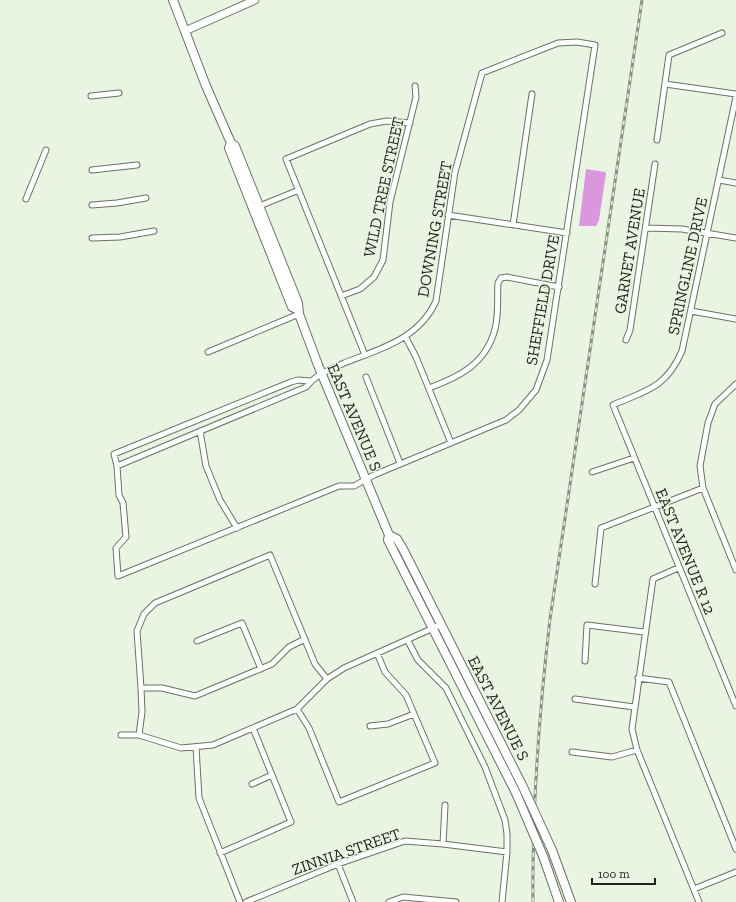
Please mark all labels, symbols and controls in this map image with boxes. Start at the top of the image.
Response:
street label: WILD TREE STREET [359,115,408,259]
street label: DOWNING STREET [413,159,456,299]
street label: GARNET AVENUE [610,187,649,315]
street label: SPRINGLINE DRIVE [664,196,711,337]
street label: SHEFFIELD DRIVE [522,233,563,367]
street label: EAST AVENUE S [323,361,386,474]
street label: EAST AVENUE R 12 [652,485,720,617]
street label: EAST AVENUE S [464,653,533,764]
street label: ZINNIA STREET [289,824,403,879]
scale bar [592,860,655,886]
text: 100 m [598,867,630,881]

